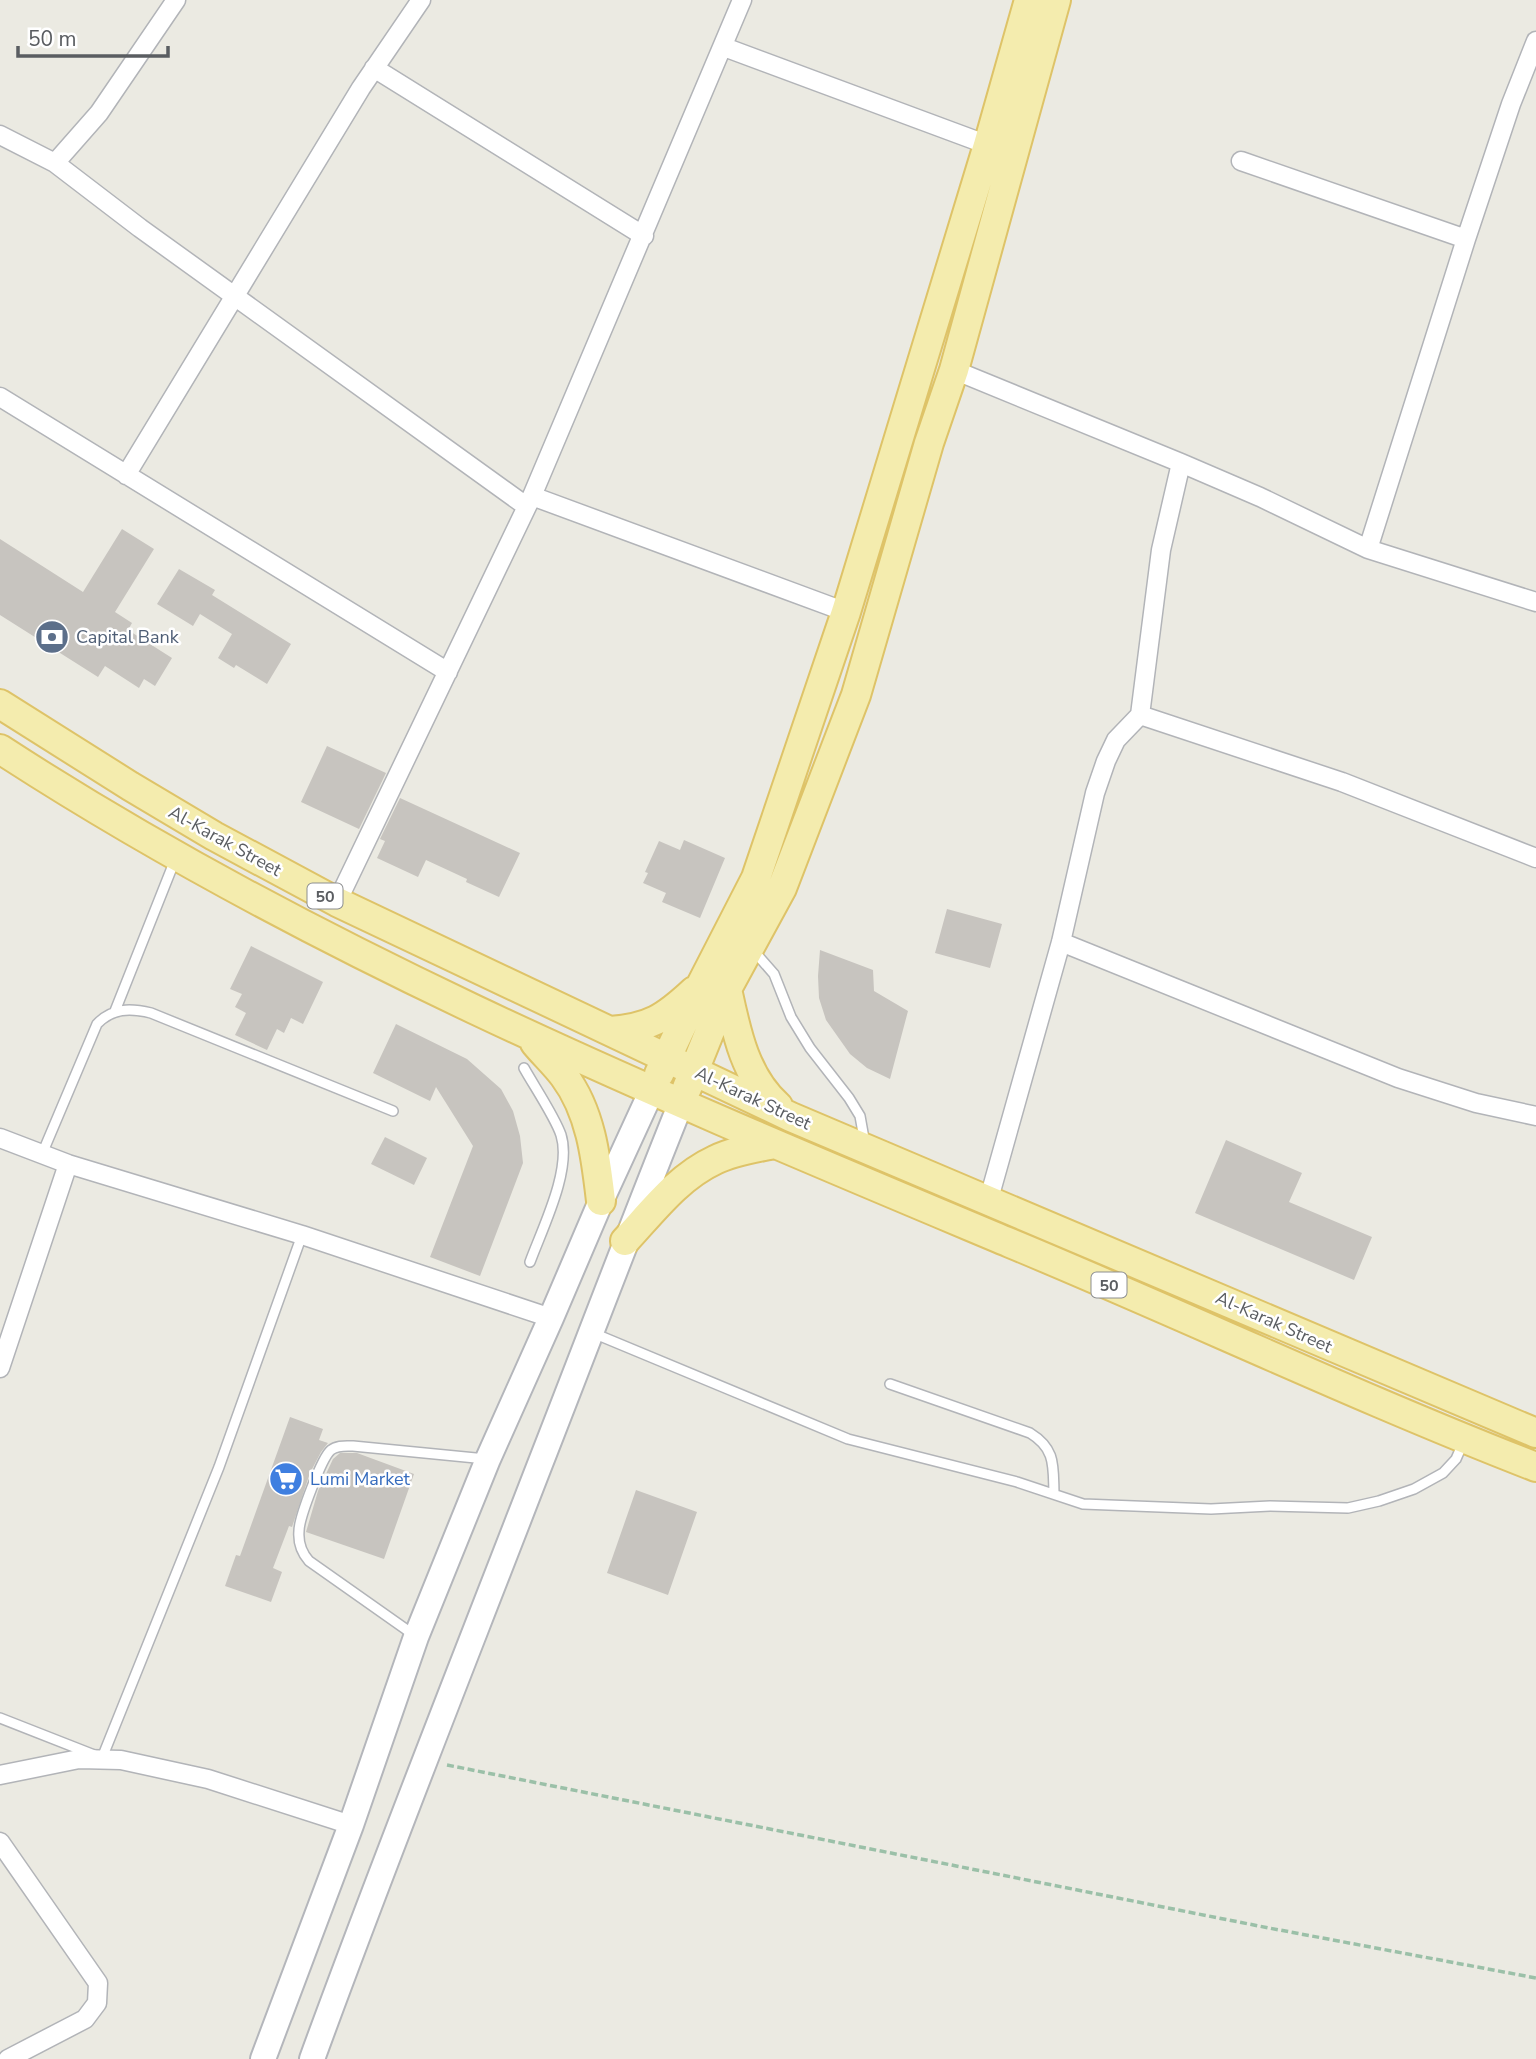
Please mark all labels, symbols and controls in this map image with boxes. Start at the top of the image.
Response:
scale bar [18,14,168,58]
text: 50 m [28,25,77,53]
bank icon: Capital Bank [33,618,71,656]
place label: Capital Bank [76,625,180,649]
street label: Al-Karak Street [164,800,286,882]
road number: 50 [308,884,342,908]
street label: Al-Karak Street [691,1061,816,1136]
road number: 50 [1092,1273,1126,1298]
street label: Al-Karak Street [1212,1286,1337,1359]
supermarket icon: Lumi Market [267,1460,305,1498]
place label: Lumi Market [310,1467,411,1491]

